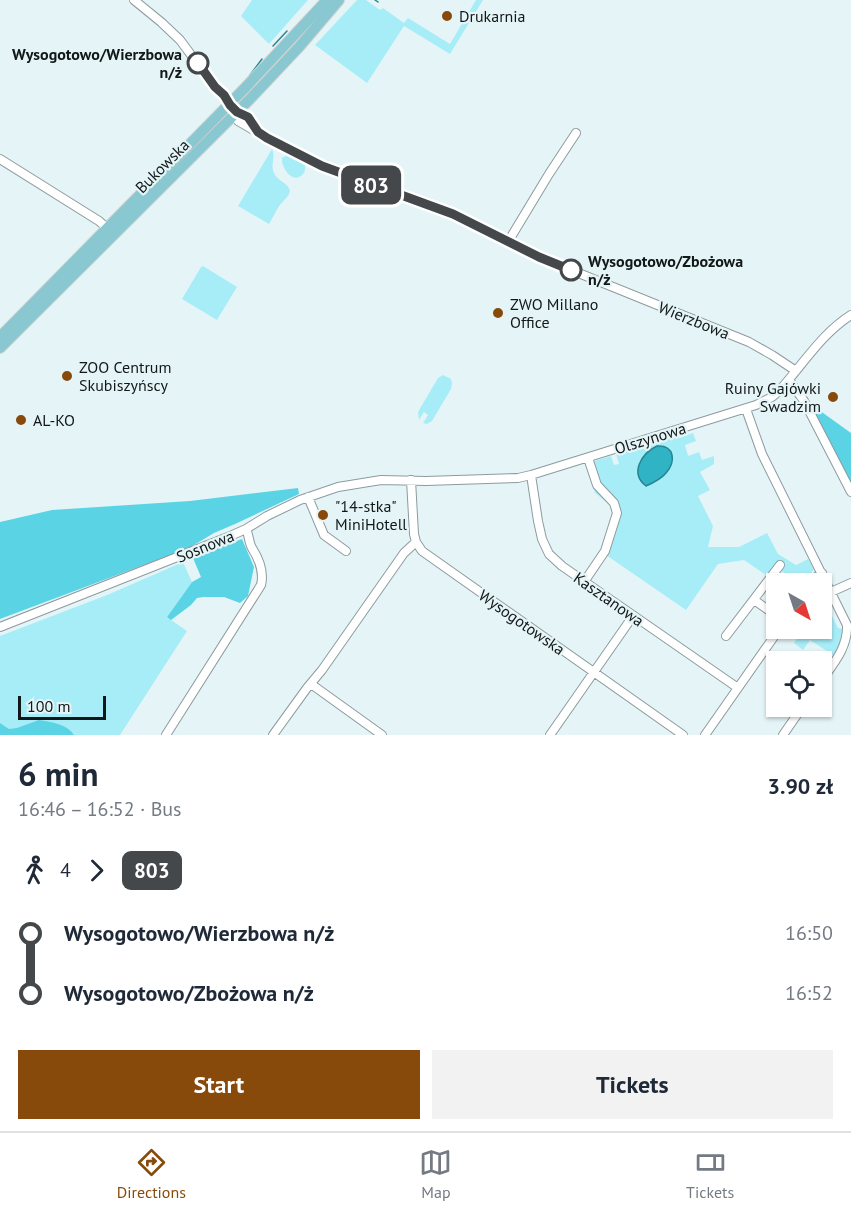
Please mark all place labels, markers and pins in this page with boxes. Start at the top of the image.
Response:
place label: Drukarnia [459,6,526,26]
marker: Drukarnia [440,9,454,23]
place label: Wysogotowo/Wierzbowa n/ż [12,44,182,82]
marker: Wysogotowo/Wierzbowa n/ż [187,52,209,74]
place label: Wysogotowo/Zbożowa n/ż [588,251,743,289]
marker: Wysogotowo/Zbożowa n/ż [560,259,582,281]
place label: ZWO Millano Office [510,294,598,332]
marker: ZWO Millano Office [491,306,505,320]
place label: ZOO Centrum Skubiszyńscy [79,357,171,395]
marker: ZOO Centrum Skubiszyńscy [60,369,74,383]
place label: Ruiny Gajówki Swadzim [725,378,821,416]
marker: Ruiny Gajówki Swadzim [826,390,840,404]
place label: AL-KO [33,410,75,430]
marker: AL-KO [14,413,28,427]
place label: "14-stka" MiniHotell [335,496,407,534]
marker: "14-stka" MiniHotell [316,508,330,522]

